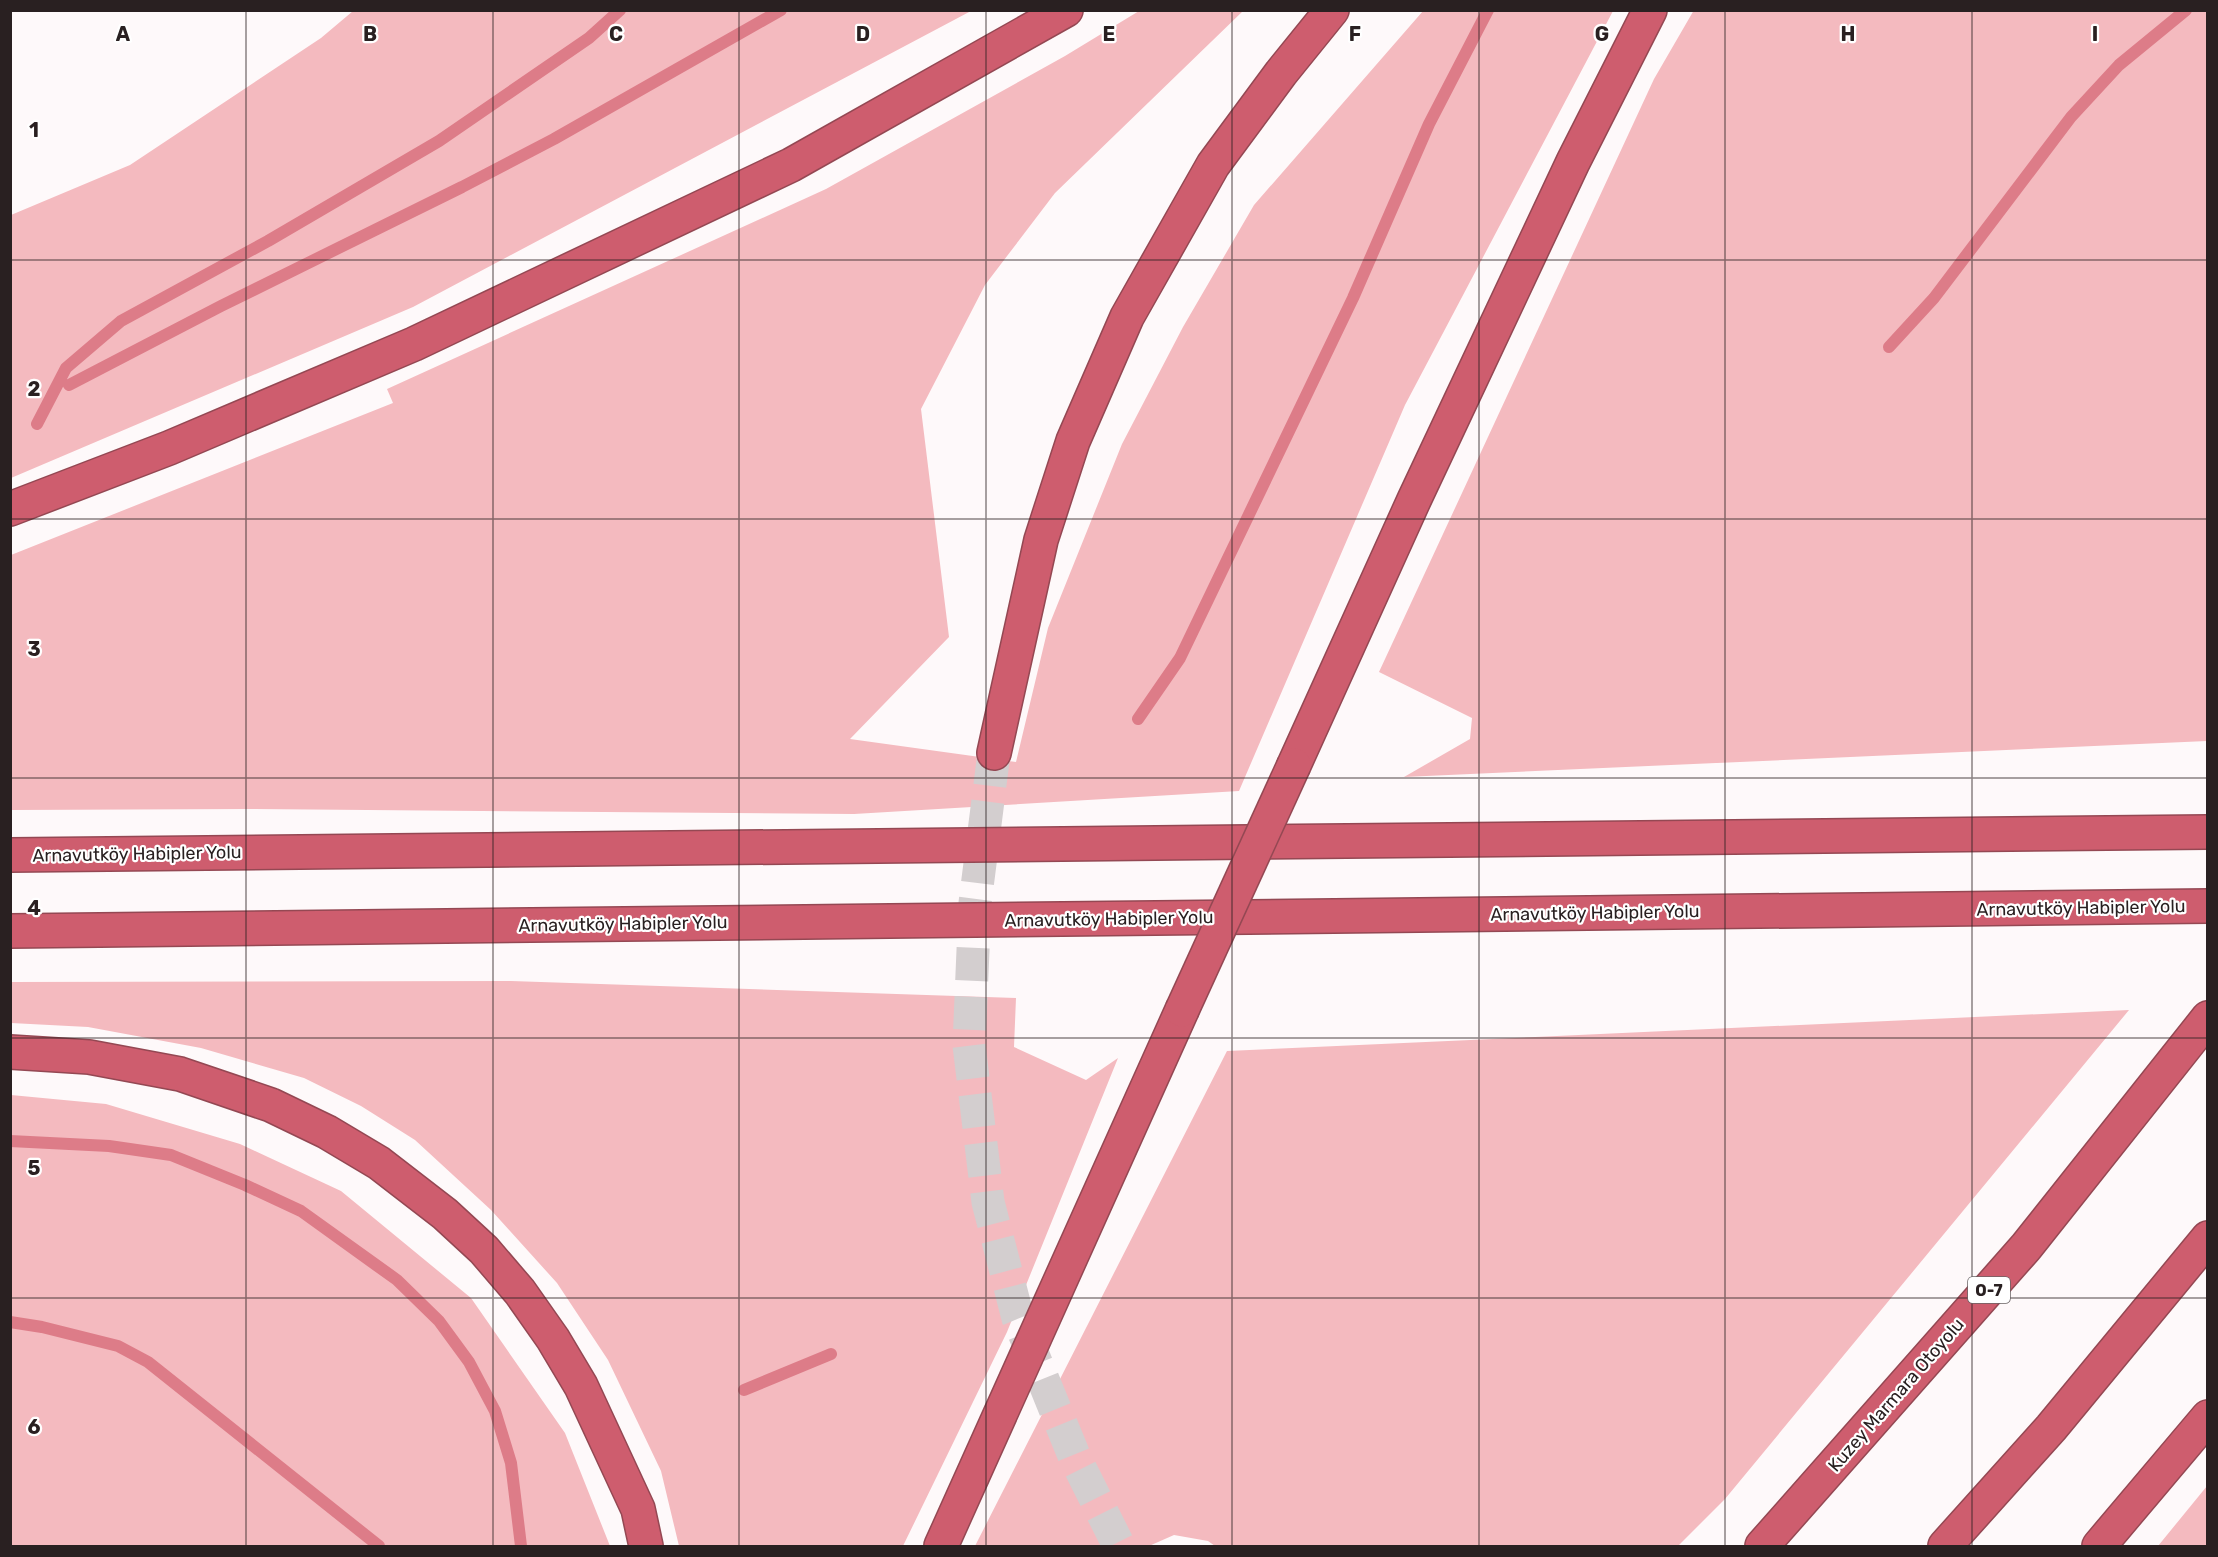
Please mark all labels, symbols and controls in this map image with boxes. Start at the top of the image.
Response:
text: A [116,22,131,46]
text: B [363,22,377,46]
text: C [609,22,623,46]
text: D [856,22,870,46]
text: E [1103,22,1115,46]
text: F [1349,22,1361,46]
text: G [1595,22,1609,46]
text: H [1841,22,1855,46]
text: I [2092,22,2098,46]
text: 1 [29,118,39,142]
text: 2 [28,377,41,401]
text: 3 [27,637,41,661]
street label: Arnavutköy Habipler Yolu [32,841,242,867]
street label: Arnavutköy Habipler Yolu [1976,895,2186,921]
text: 4 [27,896,41,920]
street label: Arnavutköy Habipler Yolu [1490,900,1700,926]
street label: Arnavutköy Habipler Yolu [1004,906,1214,932]
street label: Arnavutköy Habipler Yolu [518,911,728,937]
text: 5 [28,1156,41,1180]
road number: O-7 [1968,1277,2010,1303]
street label: Kuzey Marmara Otoyolu [1823,1314,1969,1476]
text: 6 [27,1415,41,1439]

